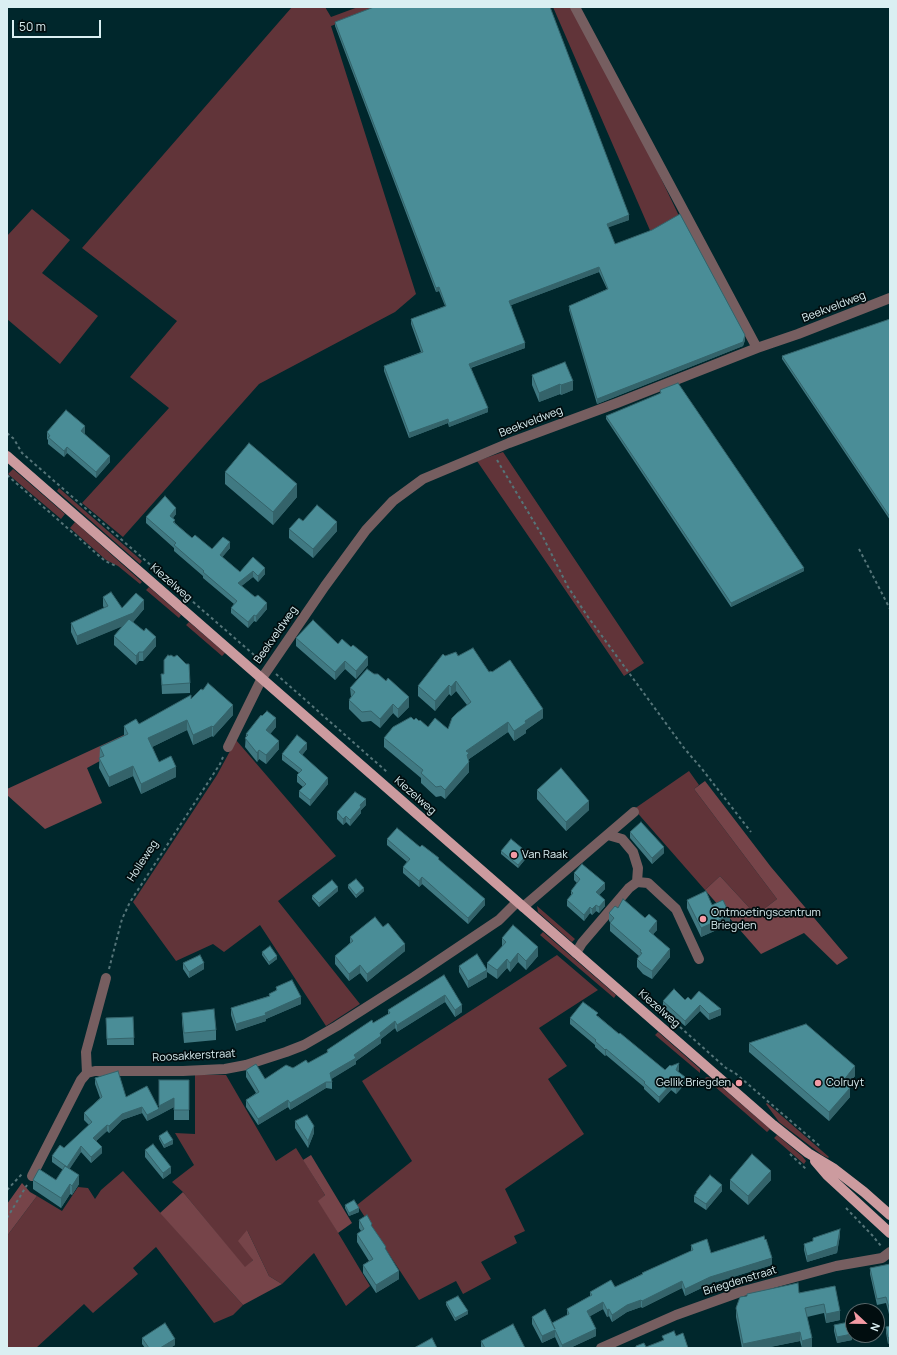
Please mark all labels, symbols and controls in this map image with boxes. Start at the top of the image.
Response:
scale bar [14,12,103,38]
text: 50 m [19,18,46,35]
street label: Beekveldweg [800,289,868,325]
street label: Beekveldweg [497,404,565,440]
street label: Kiezelweg [147,561,195,605]
street label: Beekveldweg [251,604,301,666]
street label: Kiezelweg [391,774,439,818]
street label: Holleweg [125,838,161,884]
place label: Van Raak [522,848,568,862]
marker: Van Raak [509,850,519,860]
place label: Ontmoetingscentrum Briegden [711,906,821,932]
marker: Ontmoetingscentrum Briegden [698,914,708,924]
street label: Kiezelweg [635,987,683,1031]
street label: Roosakkerstraat [152,1047,236,1065]
place label: Gellik Briegden [656,1076,731,1090]
place label: Colruyt [826,1076,864,1090]
marker: Gellik Briegden [734,1078,744,1088]
marker: Colruyt [813,1078,823,1088]
street label: Briegdenstraat [702,1264,778,1298]
north arrow [845,1303,885,1343]
text: N [867,1321,884,1334]

